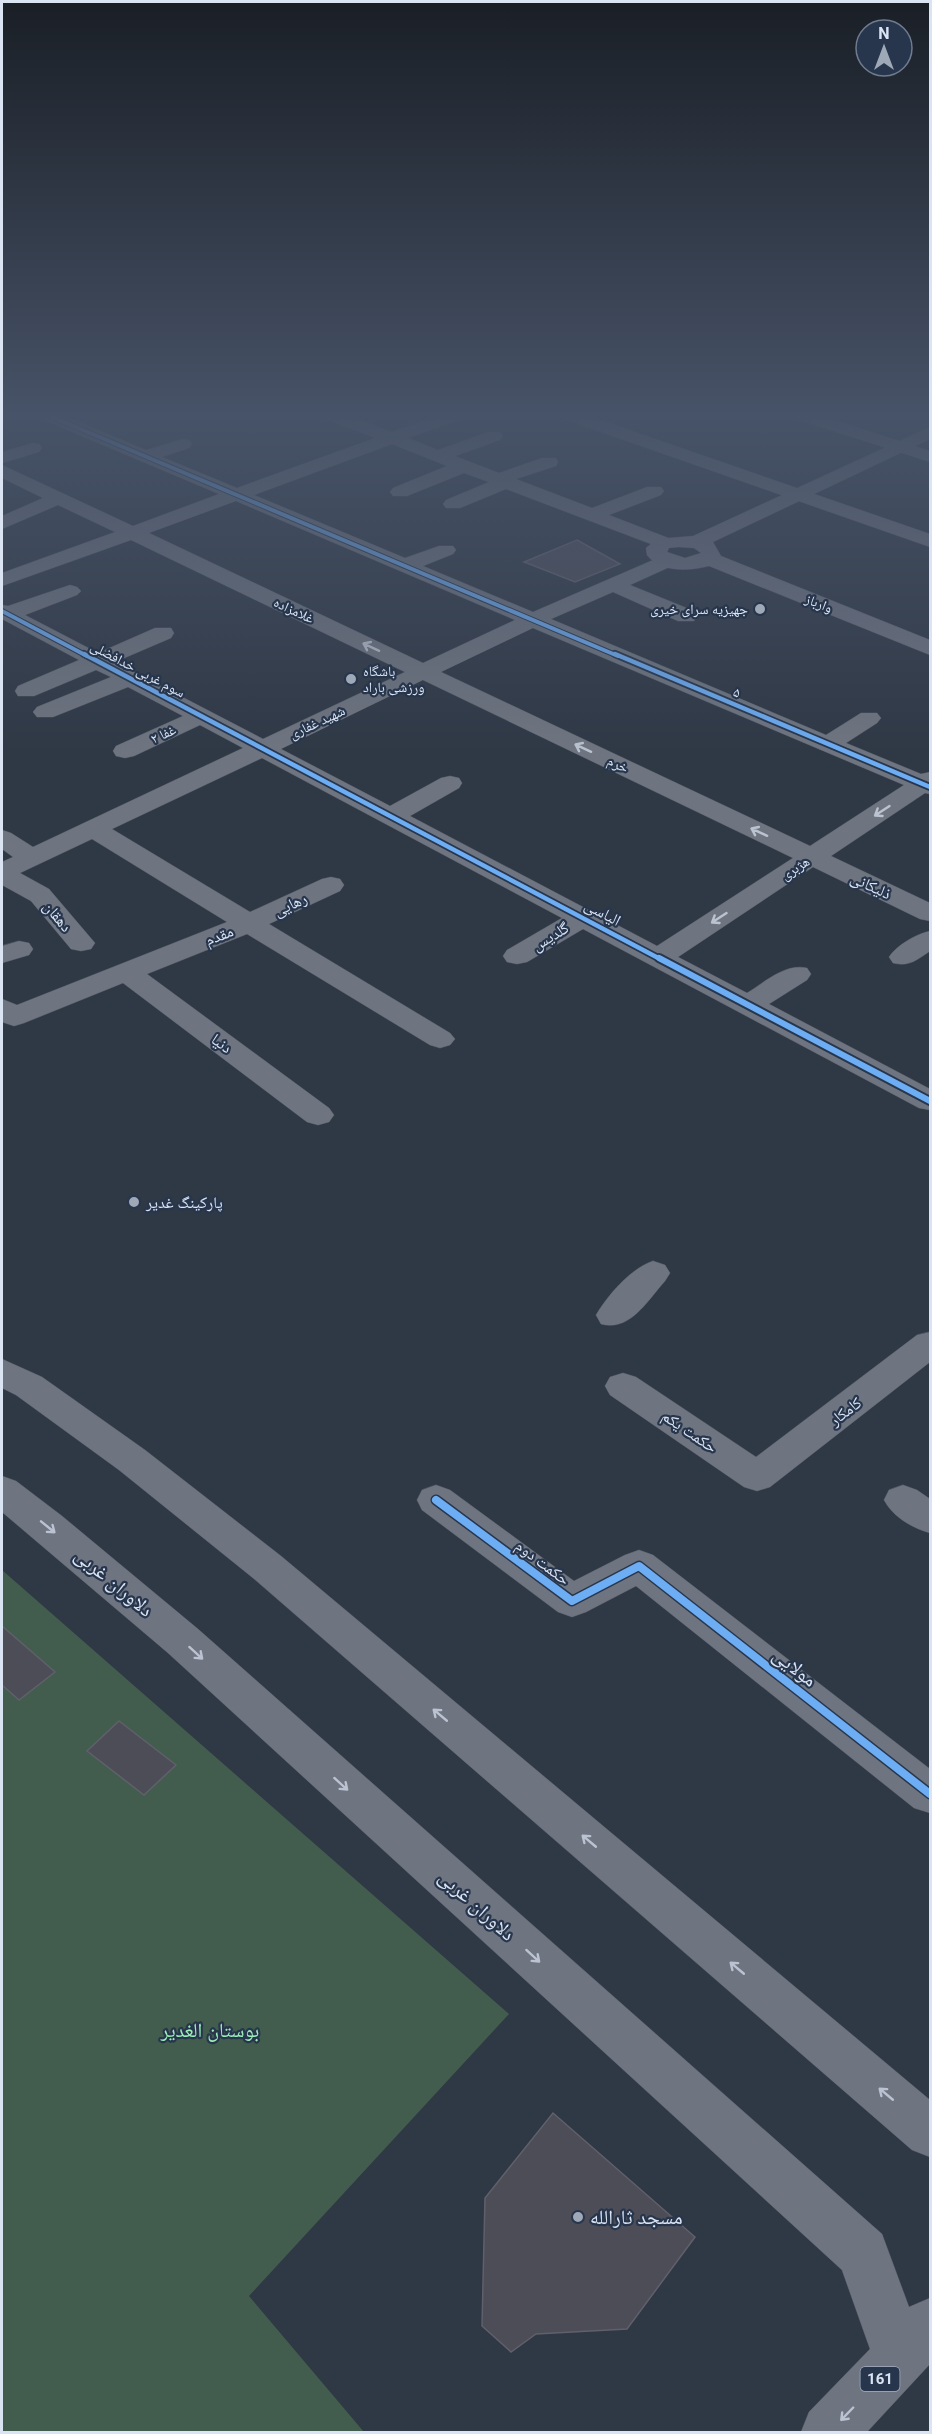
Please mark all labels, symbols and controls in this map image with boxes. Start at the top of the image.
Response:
north arrow [854,18,914,78]
text: N [878,24,890,43]
street label: وارباز [802,590,835,617]
street label: غلامزاده [271,594,317,627]
place label: جهیزیه سرای خیری [650,601,748,618]
marker: جهیزیه سرای خیری [753,602,767,616]
street label: سوم غربی خدافضلی [87,637,188,702]
one-way arrow [362,640,380,652]
place label: باشگاه ورزشی باراد [363,663,425,696]
marker: باشگاه ورزشی باراد [344,672,358,686]
street label: ۵ [731,683,743,701]
street label: شهید غفاری [287,702,348,743]
street label: غفا ۲ [148,721,178,747]
one-way arrow [575,741,593,753]
street label: خرم [604,752,631,778]
one-way arrow [874,805,890,817]
one-way arrow [751,825,769,837]
street label: هژبری [778,853,813,884]
street label: ذلیکانی [847,868,894,904]
street label: رهایی [270,888,310,921]
street label: الیاسی [581,895,624,931]
street label: دهقان [39,897,76,936]
one-way arrow [711,912,727,924]
street label: گلدیس [528,918,573,956]
street label: مقدم [202,921,237,951]
street label: دنیا [208,1030,236,1057]
place label: پارکینگ غدیر [145,1193,223,1212]
marker: پارکینگ غدیر [127,1195,141,1209]
street label: کامکار [825,1393,865,1430]
street label: حکمت یکم [658,1406,721,1458]
one-way arrow [40,1520,56,1533]
street label: حکمت دوم [511,1536,574,1590]
street label: دلاوران غربی [70,1542,158,1622]
street label: مولایی [768,1642,822,1692]
one-way arrow [188,1646,203,1660]
one-way arrow [433,1708,448,1722]
one-way arrow [333,1777,348,1791]
one-way arrow [582,1834,597,1848]
street label: دلاوران غربی [434,1864,520,1946]
one-way arrow [525,1949,540,1963]
one-way arrow [729,1961,745,1974]
park label: بوستان الغدیر [160,2018,259,2042]
one-way arrow [879,2087,894,2101]
place label: مسجد ثارالله [590,2205,683,2229]
marker: مسجد ثارالله [571,2210,585,2224]
road number: 161 [860,2367,900,2391]
one-way arrow [840,2406,854,2421]

